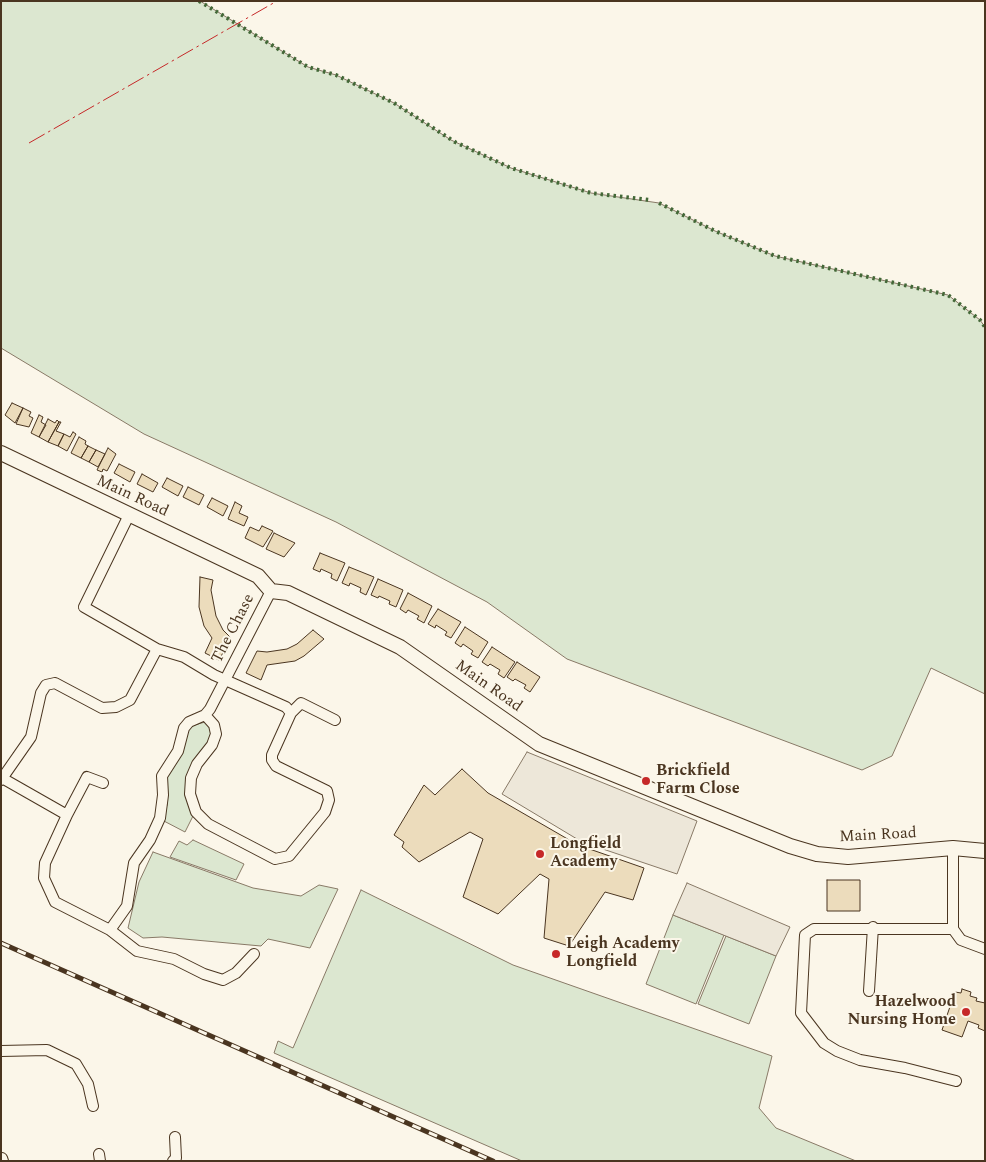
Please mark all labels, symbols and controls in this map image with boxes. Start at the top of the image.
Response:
street label: Main Road [93,472,171,522]
street label: The Chase [208,591,260,667]
street label: Main Road [451,657,525,717]
place label: Brickfield Farm Close [656,762,740,800]
marker: Brickfield Farm Close [640,775,652,787]
street label: Main Road [839,824,917,848]
place label: Longfield Academy [550,835,621,873]
marker: Longfield Academy [534,848,546,860]
place label: Leigh Academy Longfield [566,935,679,973]
marker: Leigh Academy Longfield [550,948,562,960]
place label: Hazelwood Nursing Home [847,993,956,1031]
marker: Hazelwood Nursing Home [960,1006,972,1018]

